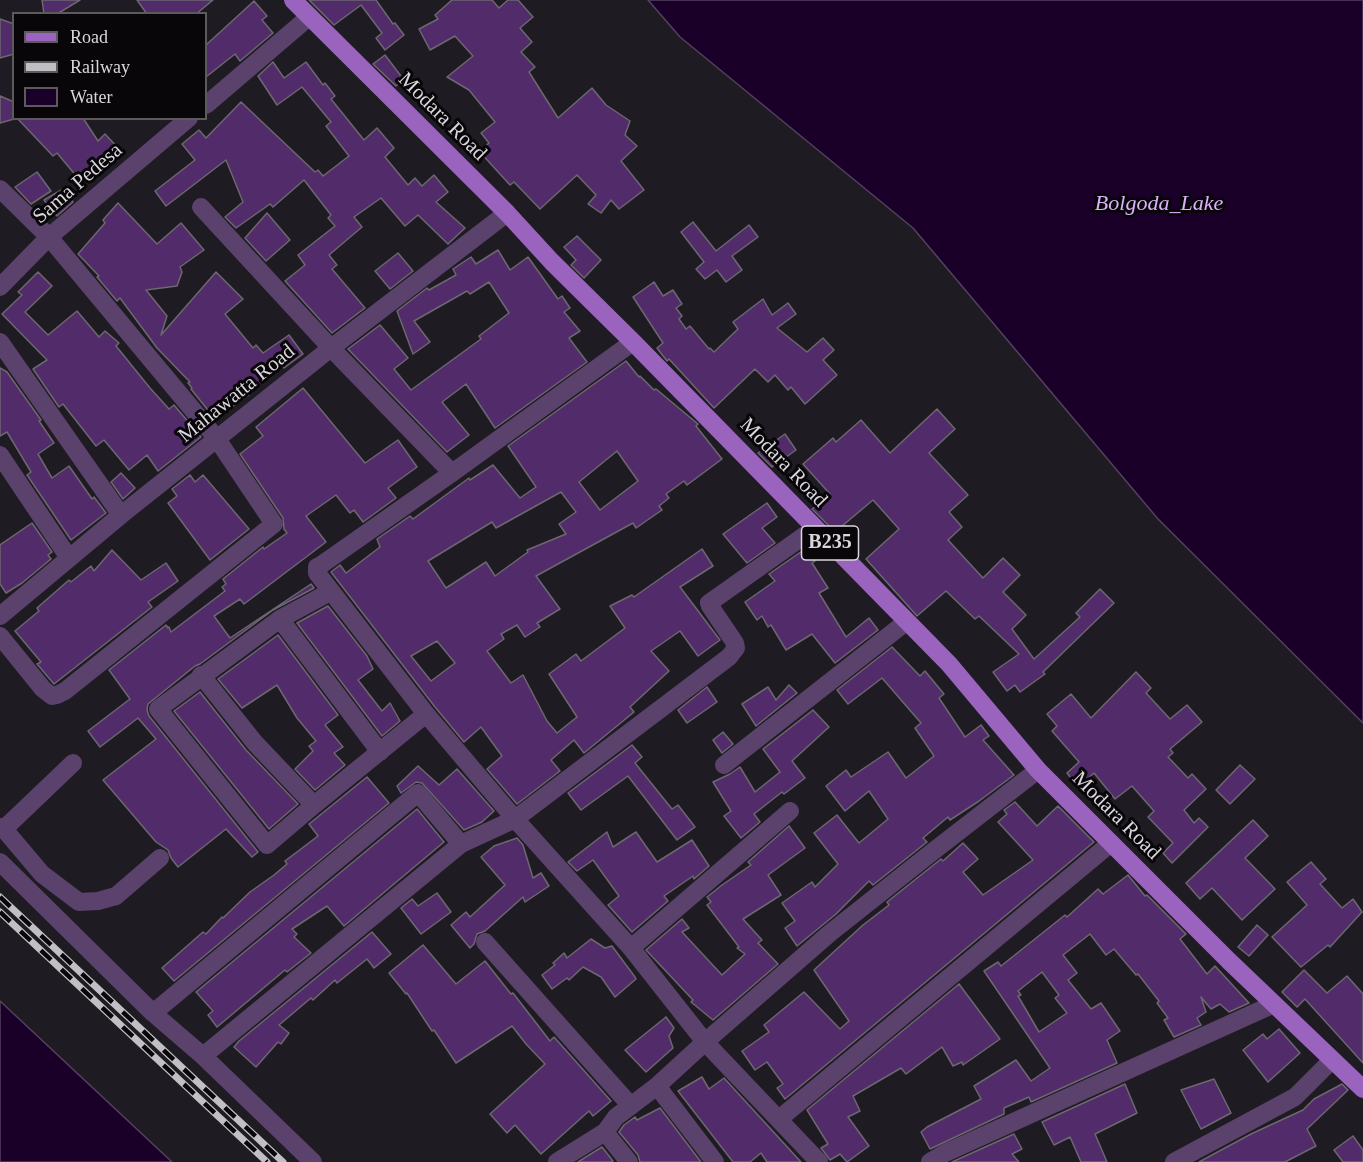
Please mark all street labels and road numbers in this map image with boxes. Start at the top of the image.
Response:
street label: Modara Road [392,67,492,167]
street label: Sama Pedesa [28,138,128,230]
street label: Mahawatta Road [174,339,300,449]
street label: Modara Road [734,413,832,513]
road number: B235 [802,526,858,560]
street label: Modara Road [1066,766,1166,866]

